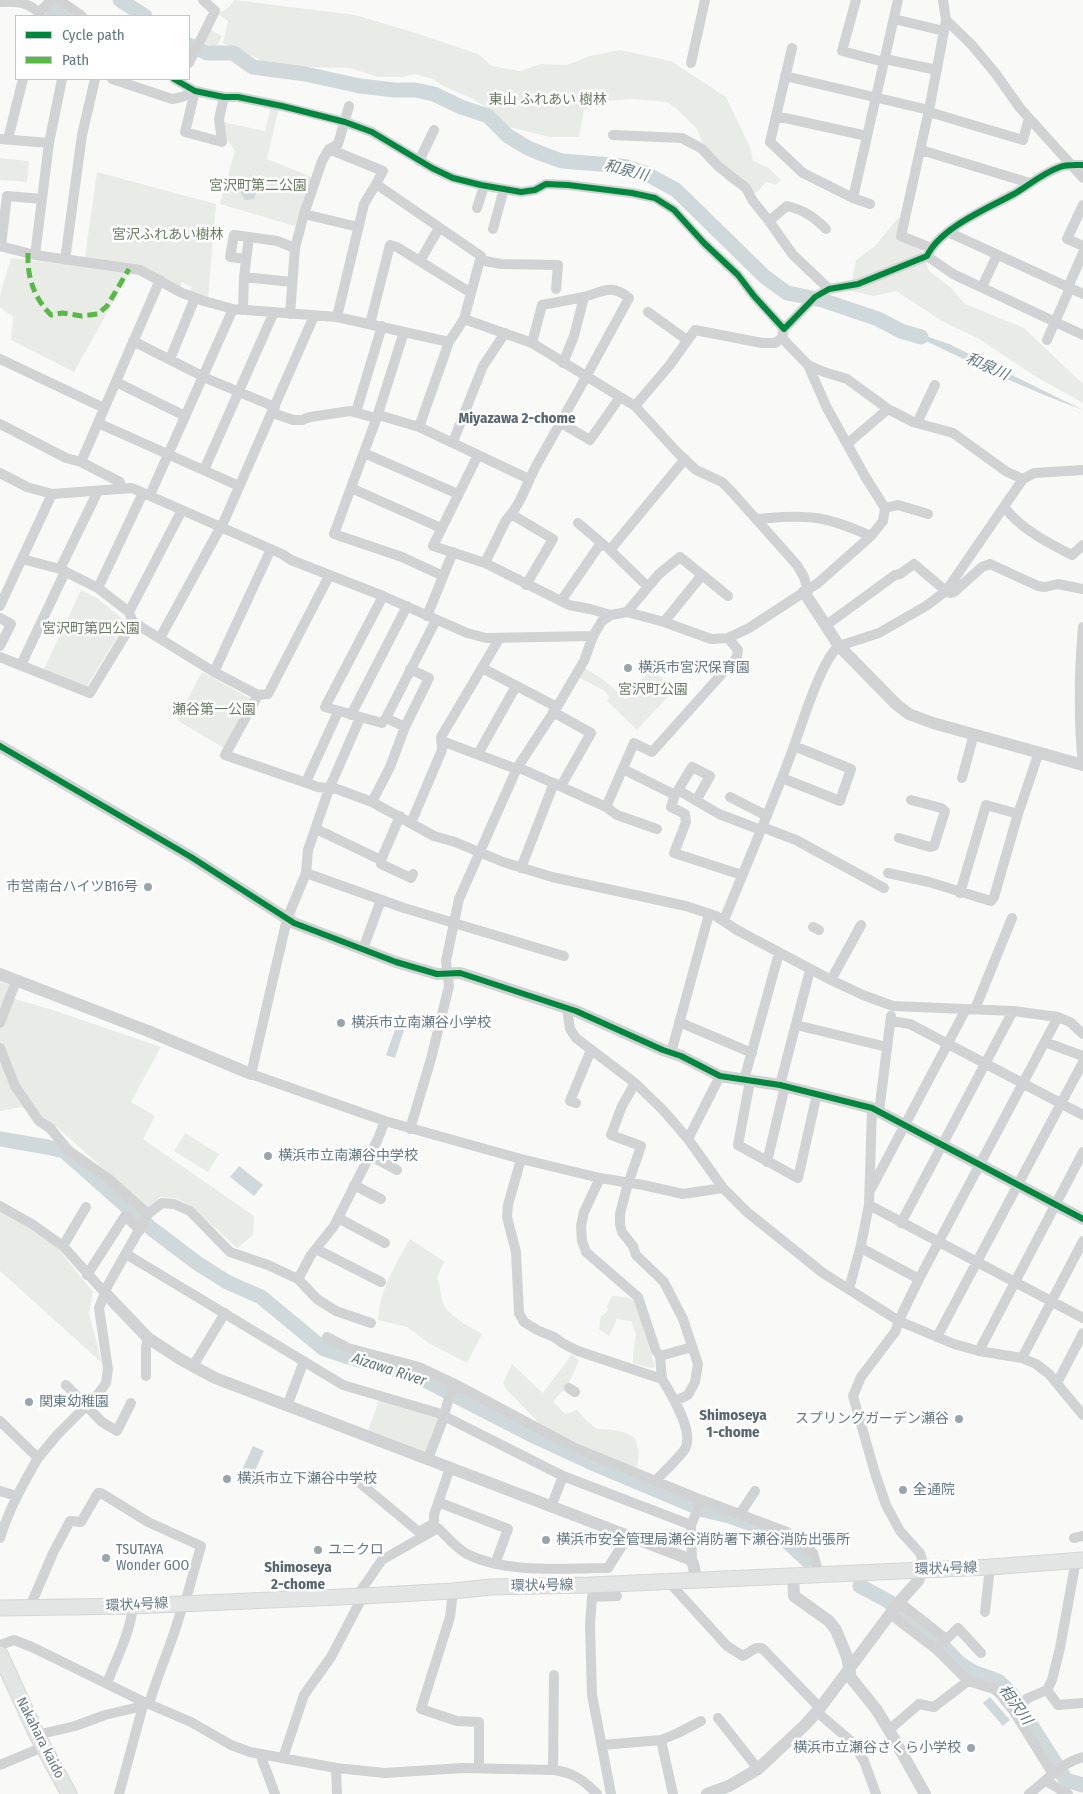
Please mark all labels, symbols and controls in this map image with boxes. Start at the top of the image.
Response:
legend [15,15,190,80]
text: Cycle path [62,26,125,44]
text: Path [62,51,89,69]
park label: 東山 ふれあい 樹林 [489,92,607,108]
water label: 和泉川 [602,157,650,185]
park label: 宮沢町第二公園 [209,178,307,194]
park label: 宮沢ふれあい樹林 [112,227,224,243]
water label: 和泉川 [963,350,1011,384]
district label: Miyazawa 2-chome [458,410,576,428]
park label: 宮沢町第四公園 [42,621,140,637]
place label: 横浜市宮沢保育園 [638,660,750,676]
marker: 横浜市宮沢保育園 [622,662,634,674]
park label: 宮沢町公園 [618,682,688,698]
park label: 瀬谷第一公園 [172,702,256,718]
place label: 市営南台ハイツB16号 [6,879,138,895]
marker: 市営南台ハイツB16号 [142,881,154,893]
place label: 横浜市立南瀬谷小学校 [351,1015,491,1031]
marker: 横浜市立南瀬谷小学校 [335,1017,347,1029]
place label: 横浜市立南瀬谷中学校 [278,1148,418,1164]
marker: 横浜市立南瀬谷中学校 [262,1150,274,1162]
water label: Aizawa River [350,1350,428,1390]
place label: 関東幼稚園 [39,1394,109,1410]
marker: 関東幼稚園 [23,1396,35,1408]
district label: Shimoseya 1-chome [699,1407,767,1442]
place label: スプリングガーデン瀬谷 [795,1411,949,1427]
marker: スプリングガーデン瀬谷 [953,1413,965,1425]
place label: 横浜市立下瀬谷中学校 [237,1471,377,1487]
marker: 横浜市立下瀬谷中学校 [221,1473,233,1485]
place label: 全通院 [913,1482,955,1498]
marker: 全通院 [897,1484,909,1496]
place label: 横浜市安全管理局瀬谷消防署下瀬谷消防出張所 [556,1532,850,1548]
marker: 横浜市安全管理局瀬谷消防署下瀬谷消防出張所 [540,1534,552,1546]
place label: TSUTAYA Wonder GOO [116,1542,189,1574]
place label: ユニクロ [328,1542,384,1558]
marker: ユニクロ [312,1544,324,1556]
marker: TSUTAYA Wonder GOO [100,1552,112,1564]
district label: Shimoseya 2-chome [264,1559,332,1594]
street label: 環状4号線 [914,1560,978,1578]
street label: 環状4号線 [510,1577,574,1595]
street label: 環状4号線 [105,1595,169,1615]
water label: 相沢川 [994,1682,1036,1728]
street label: Nakahara kaido [12,1695,68,1781]
place label: 横浜市立瀬谷さくら小学校 [793,1740,961,1756]
marker: 横浜市立瀬谷さくら小学校 [965,1742,977,1754]

